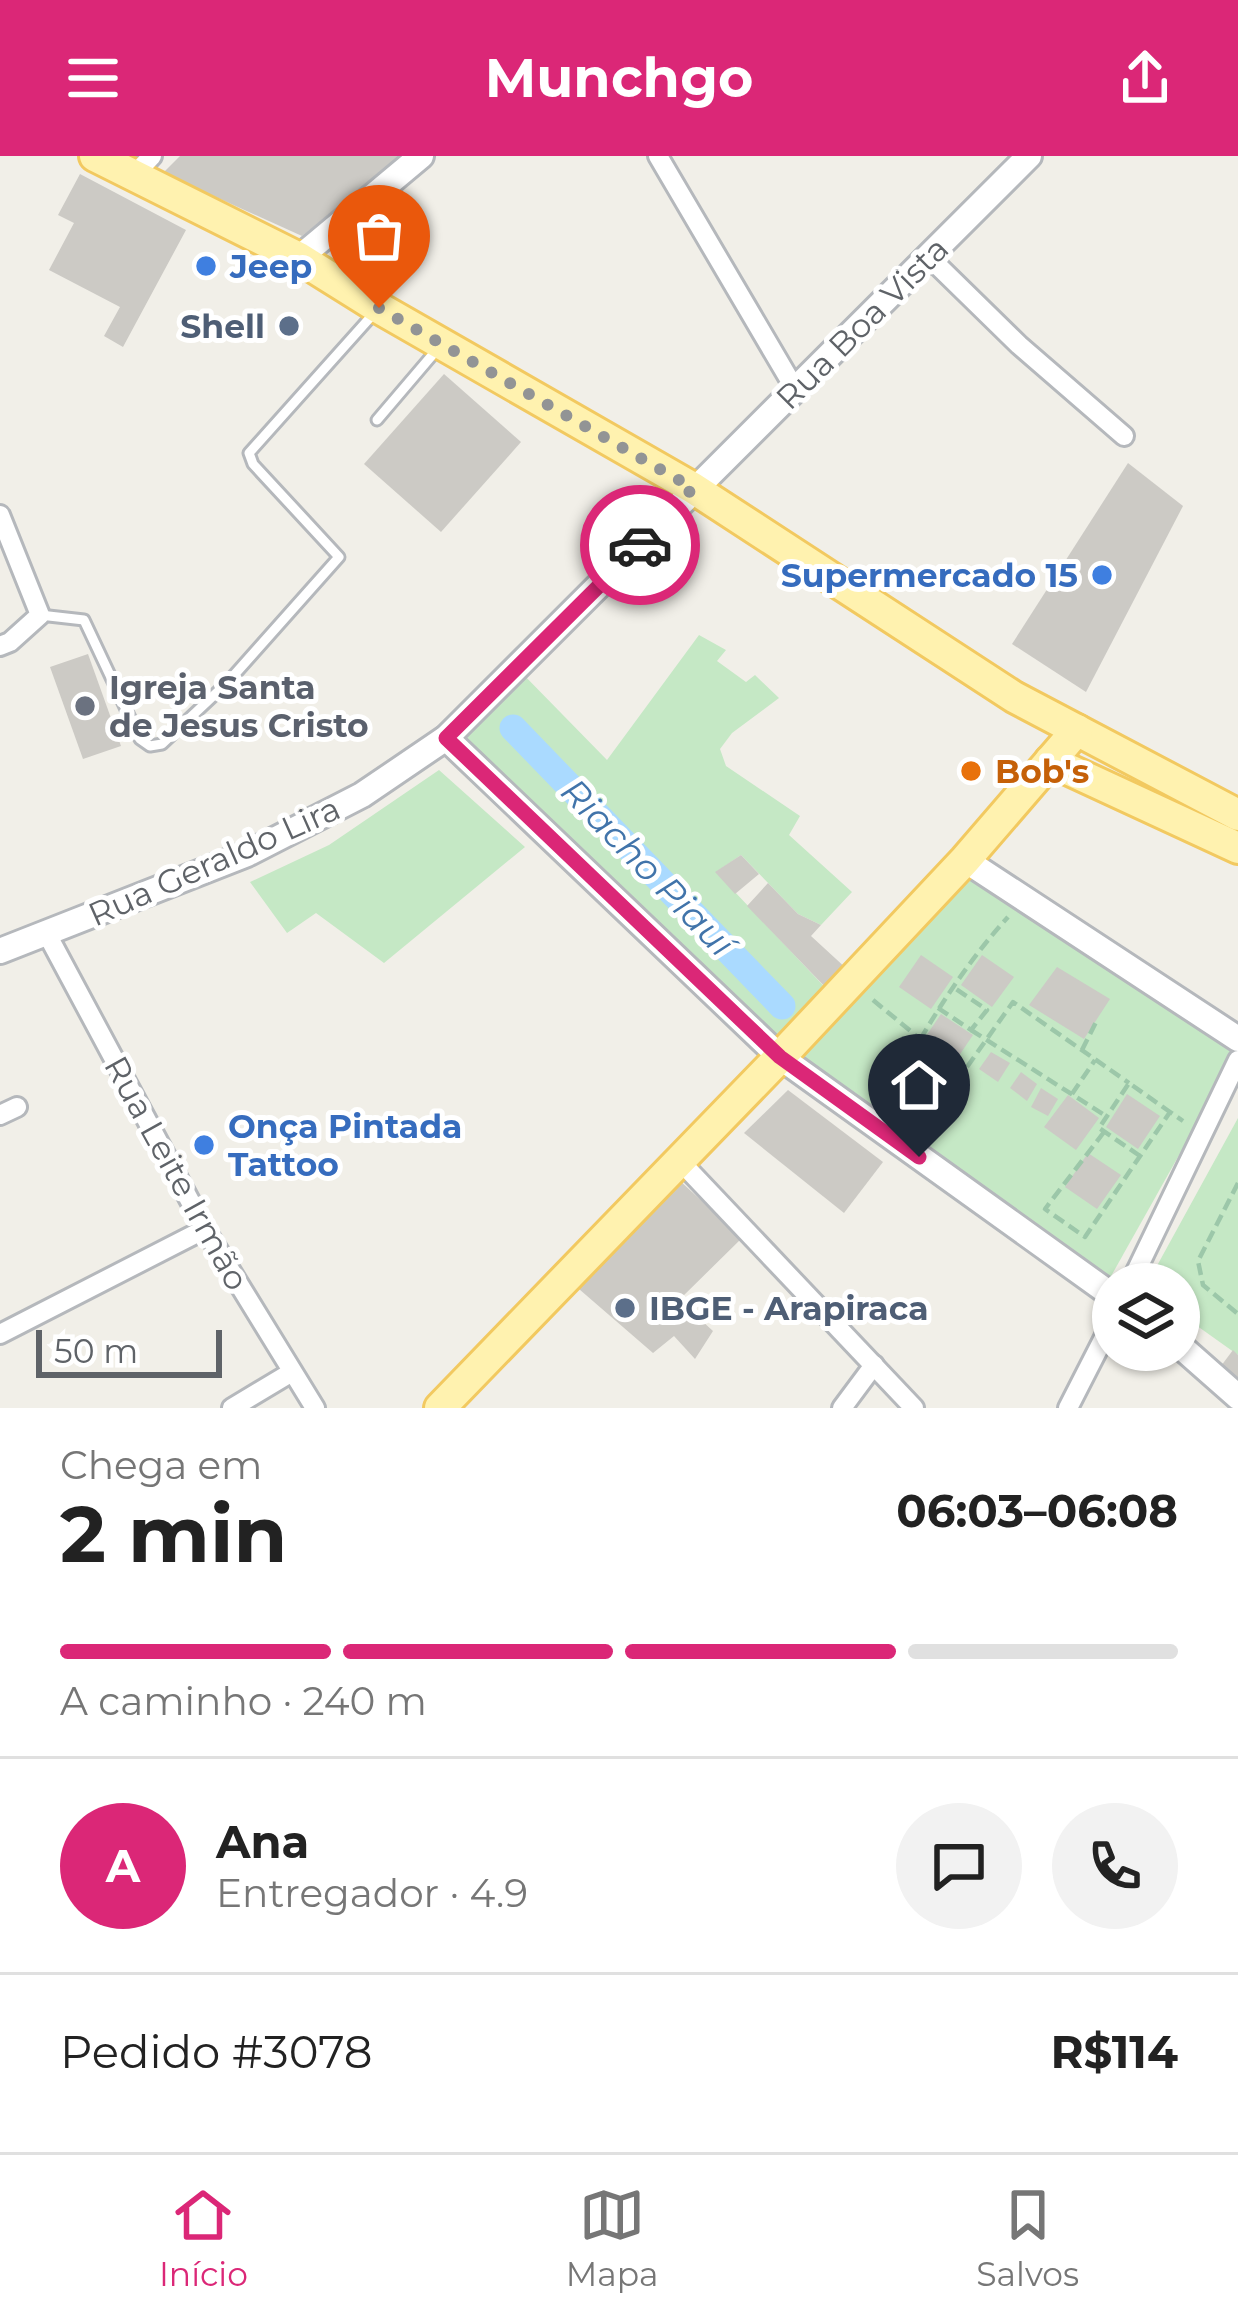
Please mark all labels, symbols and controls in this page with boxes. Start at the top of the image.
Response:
icon: menu [60,45,126,111]
text: Munchgo [485,45,753,111]
icon: share [1112,45,1178,111]
pin [328,185,430,308]
icon: bag [346,203,412,269]
street label: Rua Boa Vista [767,228,957,418]
place label: Jeep [229,246,312,286]
marker: Jeep [193,253,219,279]
place label: Shell [180,306,265,346]
marker: Shell [276,313,302,339]
courier [580,485,700,605]
icon: car [607,512,673,578]
place label: Supermercado 15 [781,555,1078,595]
marker: Supermercado 15 [1089,562,1115,588]
place label: Igreja Santa de Jesus Cristo [109,667,369,745]
marker: Igreja Santa de Jesus Cristo [72,693,98,719]
place label: Bob's [995,751,1089,791]
marker: Bob's [958,758,984,784]
water label: Riacho Piauí [552,769,747,968]
street label: Rua Geraldo Lira [82,788,346,934]
pin [868,1034,970,1157]
street label: Rua Leite Irmão [96,1049,258,1297]
icon: home [886,1052,952,1118]
place label: Onça Pintada Tattoo [228,1106,462,1184]
marker: Onça Pintada Tattoo [191,1132,217,1158]
map controls [1092,1263,1200,1371]
button: layers [1092,1263,1200,1371]
place label: IBGE - Arapiraca [649,1288,929,1328]
marker: IBGE - Arapiraca [612,1295,638,1321]
scale bar [36,1324,222,1377]
text: 50 m [54,1331,138,1371]
text: Chega em [60,1441,262,1489]
text: 06:03–06:08 [896,1483,1178,1538]
text: 2 min [60,1486,287,1582]
text: A caminho · 240 m [60,1677,427,1725]
button: chat [896,1803,1022,1929]
button: phone [1052,1803,1178,1929]
text: Ana [216,1814,309,1869]
text: A [106,1838,140,1893]
text: Entregador · 4.9 [216,1869,528,1917]
text: Pedido #3078 [60,2024,373,2079]
text: R$114 [1050,2024,1178,2079]
tab: Início [159,2182,248,2294]
tab: Mapa [566,2182,658,2294]
tab: Salvos [976,2182,1079,2294]

